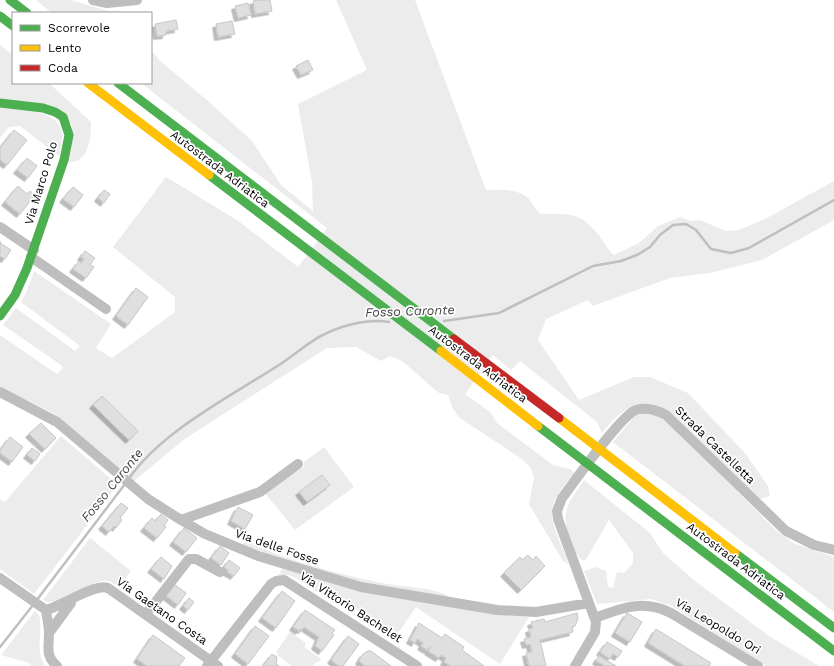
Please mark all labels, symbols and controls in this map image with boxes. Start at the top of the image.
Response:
legend [12,12,152,84]
text: Scorrevole [48,21,110,35]
text: Lento [48,41,82,55]
text: Coda [48,61,78,75]
street label: Autostrada Adriatica [168,127,272,211]
street label: Via Marco Polo [22,140,60,226]
water label: Fosso Caronte [365,302,455,320]
street label: Autostrada Adriatica [426,322,530,406]
street label: Strada Castelletta [672,403,758,487]
water label: Fosso Caronte [78,445,146,525]
street label: Autostrada Adriatica [684,519,788,603]
street label: Via delle Fosse [233,526,321,568]
street label: Via Vittorio Bachelet [297,569,405,645]
street label: Via Gaetano Costa [114,574,210,648]
street label: Via Leopoldo Ori [673,595,763,657]

